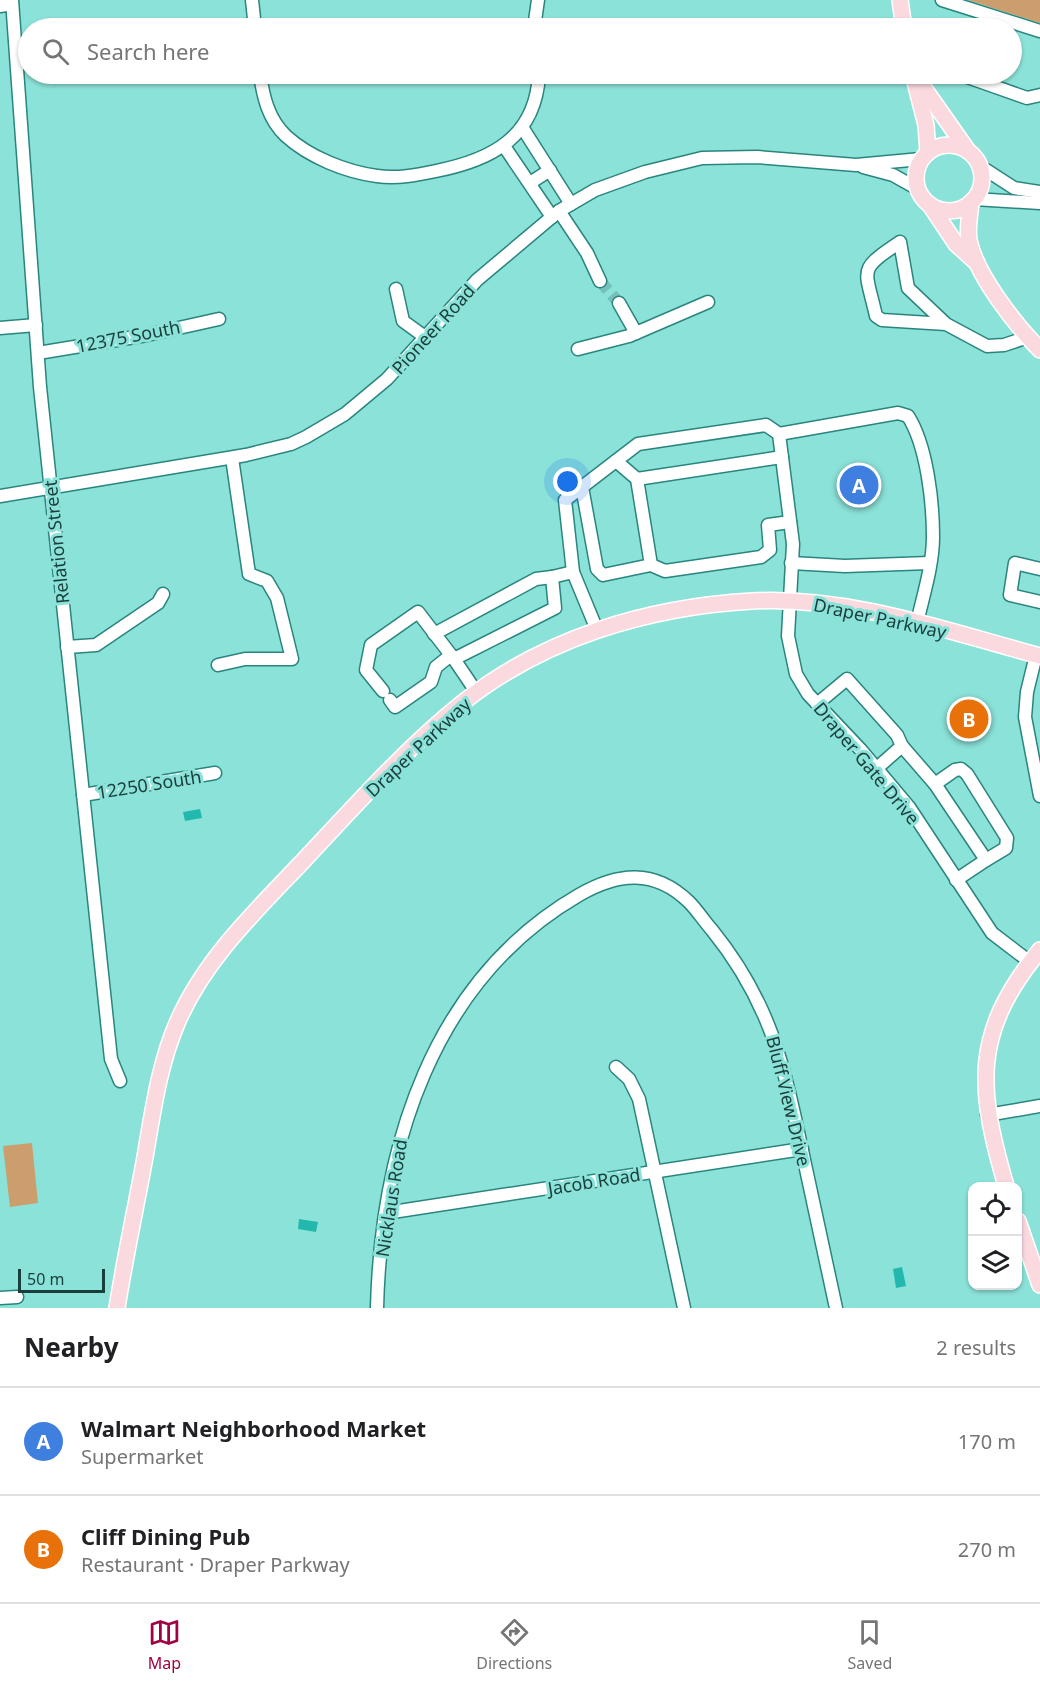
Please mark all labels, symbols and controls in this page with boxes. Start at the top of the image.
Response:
search box [18,18,1022,84]
icon: search [39,35,72,68]
text: Search here [87,36,209,66]
street label: Pioneer Road [386,279,480,379]
street label: 12375 South [74,314,182,358]
pin: A [840,462,878,508]
your location [553,467,582,496]
street label: Relation Street [38,478,74,605]
street label: Draper Parkway [811,592,949,644]
street label: Draper Parkway [360,692,476,802]
pin: B [950,696,988,742]
street label: Draper Gate Drive [809,697,925,829]
street label: 12250 South [95,764,203,804]
street label: Bluff View Drive [761,1034,817,1168]
street label: Nicklaus Road [370,1137,412,1259]
street label: Jacob Road [544,1162,642,1200]
map controls [968,1182,1022,1290]
button: locate [968,1182,1022,1236]
button: layers [968,1236,1022,1290]
scale bar [18,1266,105,1294]
text: 50 m [27,1268,64,1290]
text: Nearby [24,1329,119,1365]
text: 2 results [936,1334,1016,1361]
text: Walmart Neighborhood Market [81,1413,426,1443]
text: A [37,1428,50,1455]
text: 170 m [958,1428,1016,1455]
text: Supermarket [81,1443,204,1470]
text: Cliff Dining Pub [81,1521,250,1551]
text: B [37,1536,50,1563]
text: 270 m [958,1536,1016,1563]
text: Restaurant · Draper Parkway [81,1551,350,1578]
tab: Map [148,1616,181,1674]
tab: Directions [476,1616,552,1674]
tab: Saved [848,1616,892,1674]

